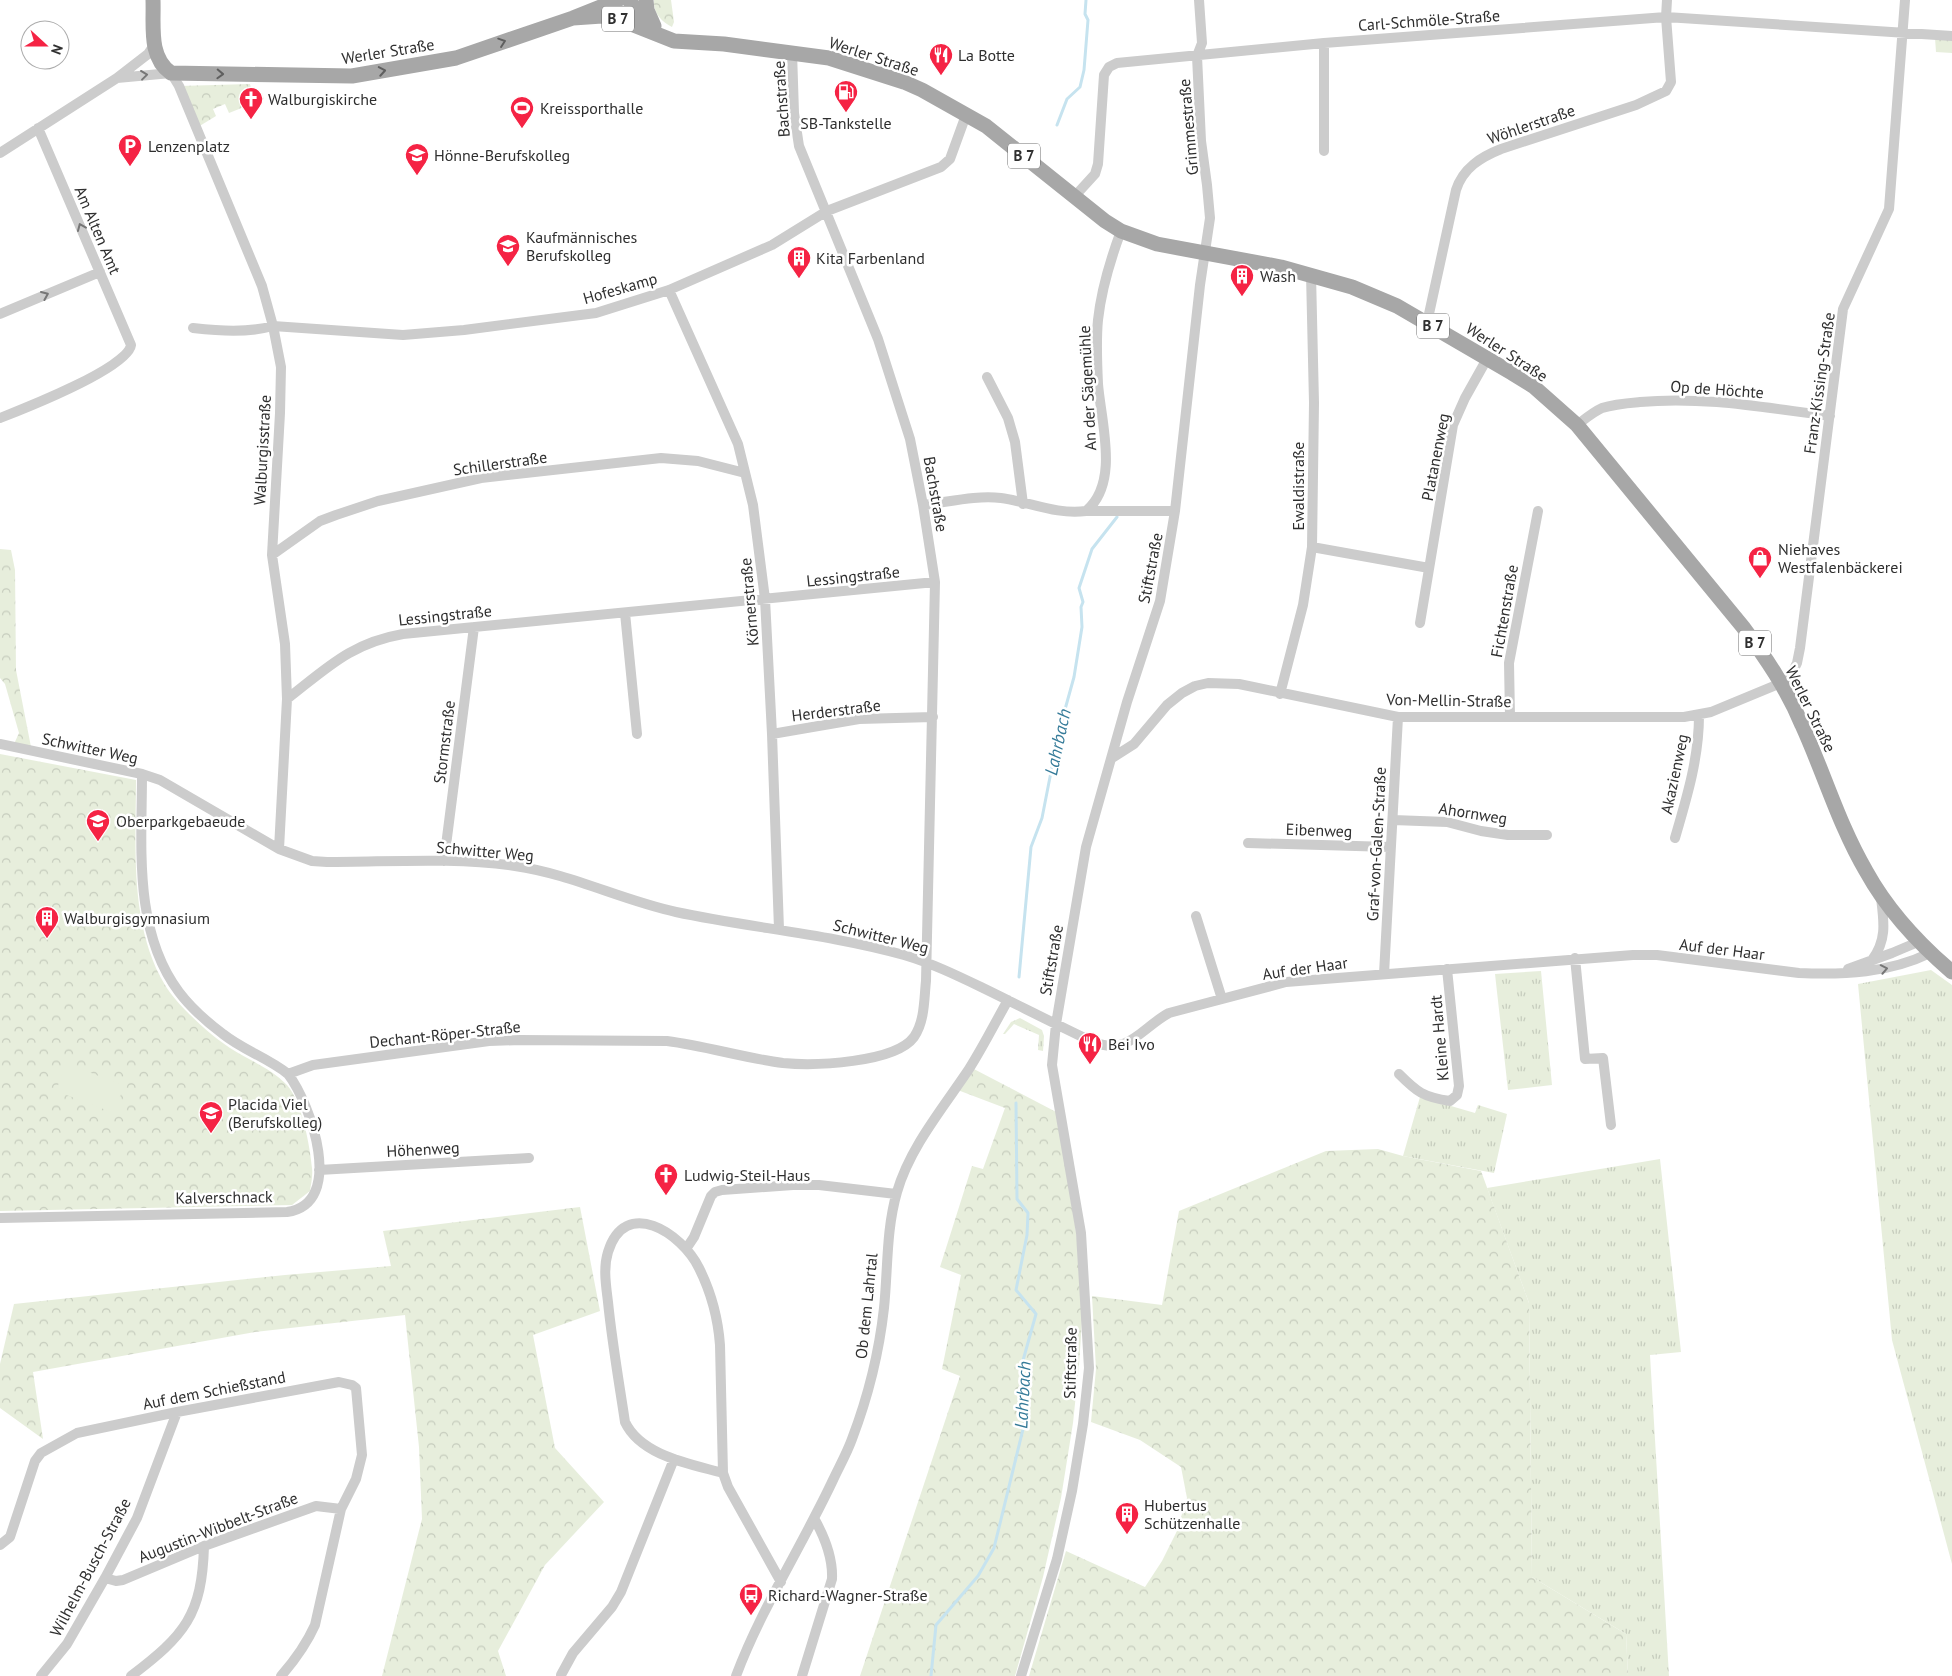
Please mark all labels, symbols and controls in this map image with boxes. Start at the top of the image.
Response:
street label: Carl-Schmöle-Straße [1357,5,1501,35]
road number: B 7 [602,6,634,32]
north arrow [20,20,70,70]
street label: Werler Straße [826,32,922,80]
street label: Werler Straße [340,34,436,68]
one-way arrow [497,38,506,48]
text: N [47,42,67,57]
restaurant icon: La Botte [928,42,954,76]
place label: La Botte [958,45,1015,65]
street label: Bachstraße [768,60,794,138]
one-way arrow [378,66,386,76]
one-way arrow [216,69,224,79]
one-way arrow [141,70,149,81]
street label: Grimmestraße [1174,78,1202,176]
fuel station icon: SB-Tankstelle [833,79,859,113]
church icon: Walburgiskirche [238,86,264,120]
place label: Walburgiskirche [268,89,377,109]
sports icon: Kreissporthalle [509,95,535,129]
place label: Kreissporthalle [540,98,643,118]
street label: Wöhlerstraße [1485,100,1577,148]
place label: SB-Tankstelle [800,113,892,133]
parking icon: Lenzenplatz [117,133,143,167]
place label: Lenzenplatz [148,136,230,156]
school or university icon: Hönne-Berufskolleg [404,142,430,176]
road number: B 7 [1008,144,1040,168]
place label: Hönne-Berufskolleg [434,145,570,165]
street label: Am Alten Amt [70,183,126,278]
one-way arrow [76,223,87,232]
place label: Kaufmännisches Berufskolleg [526,227,638,265]
school or university icon: Kaufmännisches Berufskolleg [495,233,521,267]
building icon: Kita Farbenland [786,245,812,279]
place label: Kita Farbenland [816,248,925,268]
building icon: Wash [1229,263,1255,297]
place label: Wash [1260,266,1296,286]
street label: Hofeskamp [581,268,659,308]
one-way arrow [40,291,49,302]
street label: Franz-Kissing-Straße [1799,311,1839,455]
road number: B 7 [1417,314,1449,338]
street label: Werler Straße [1462,318,1552,386]
street label: An der Sägemühle [1074,325,1100,451]
street label: Op de Höchte [1670,376,1764,402]
street label: Walburgisstraße [249,394,275,506]
street label: Platanenweg [1417,412,1453,502]
street label: Ewaldistraße [1288,442,1308,530]
street label: Schillerstraße [452,446,548,480]
street label: Bachstraße [920,455,952,533]
street label: Stiftstraße [1133,531,1167,605]
place label: Niehaves Westfalenbäckerei [1778,539,1903,577]
shop icon: Niehaves Westfalenbäckerei [1747,545,1773,579]
street label: Körnerstraße [735,557,763,647]
street label: Lessingstraße [805,561,901,591]
street label: Fichtenstraße [1486,563,1522,659]
street label: Lessingstraße [397,600,493,630]
road number: B 7 [1739,630,1771,656]
street label: Werler Straße [1782,663,1840,755]
street label: Von-Mellin-Straße [1385,689,1512,711]
street label: Herderstraße [790,695,882,725]
street label: Stormstraße [429,699,459,785]
water label: Lahrbach [1039,706,1076,777]
street label: Schwitter Weg [40,728,140,768]
street label: Akazienweg [1656,732,1692,816]
street label: Graf-von-Galen-Straße [1362,766,1390,922]
street label: Ahornweg [1437,798,1509,828]
school or university icon: Oberparkgebaeude [85,808,111,842]
place label: Oberparkgebaeude [116,811,245,831]
street label: Eibenweg [1285,819,1353,841]
street label: Schwitter Weg [435,837,535,865]
building icon: Walburgisgymnasium [34,905,60,939]
place label: Walburgisgymnasium [64,908,210,928]
street label: Schwitter Weg [831,914,931,958]
street label: Stiftstraße [1035,923,1067,997]
street label: Auf der Haar [1678,934,1766,964]
street label: Auf der Haar [1261,952,1349,984]
one-way arrow [1879,964,1888,974]
street label: Kleine Hardt [1425,994,1453,1082]
street label: Dechant-Röper-Straße [368,1016,522,1052]
restaurant icon: Bei Ivo [1077,1031,1103,1065]
place label: Bei Ivo [1108,1034,1155,1054]
place label: Placida Viel (Berufskolleg) [228,1094,322,1132]
school or university icon: Placida Viel (Berufskolleg) [198,1100,224,1134]
street label: Höhenweg [386,1137,460,1161]
church icon: Ludwig-Steil-Haus [653,1162,679,1196]
place label: Ludwig-Steil-Haus [684,1165,810,1185]
street label: Kalverschnack [175,1186,273,1208]
street label: Ob dem Lahrtal [850,1252,882,1360]
street label: Stiftstraße [1059,1327,1081,1399]
water label: Lahrbach [1009,1361,1036,1429]
street label: Auf dem Schießstand [141,1366,287,1414]
street label: Augustin-Wibbelt-Straße [135,1487,301,1567]
street label: Wilhelm-Busch-Straße [45,1494,135,1640]
place label: Hubertus Schützenhalle [1144,1495,1240,1533]
building icon: Hubertus Schützenhalle [1114,1501,1140,1535]
bus stop icon: Richard-Wagner-Straße [738,1582,764,1616]
place label: Richard-Wagner-Straße [768,1585,928,1605]

